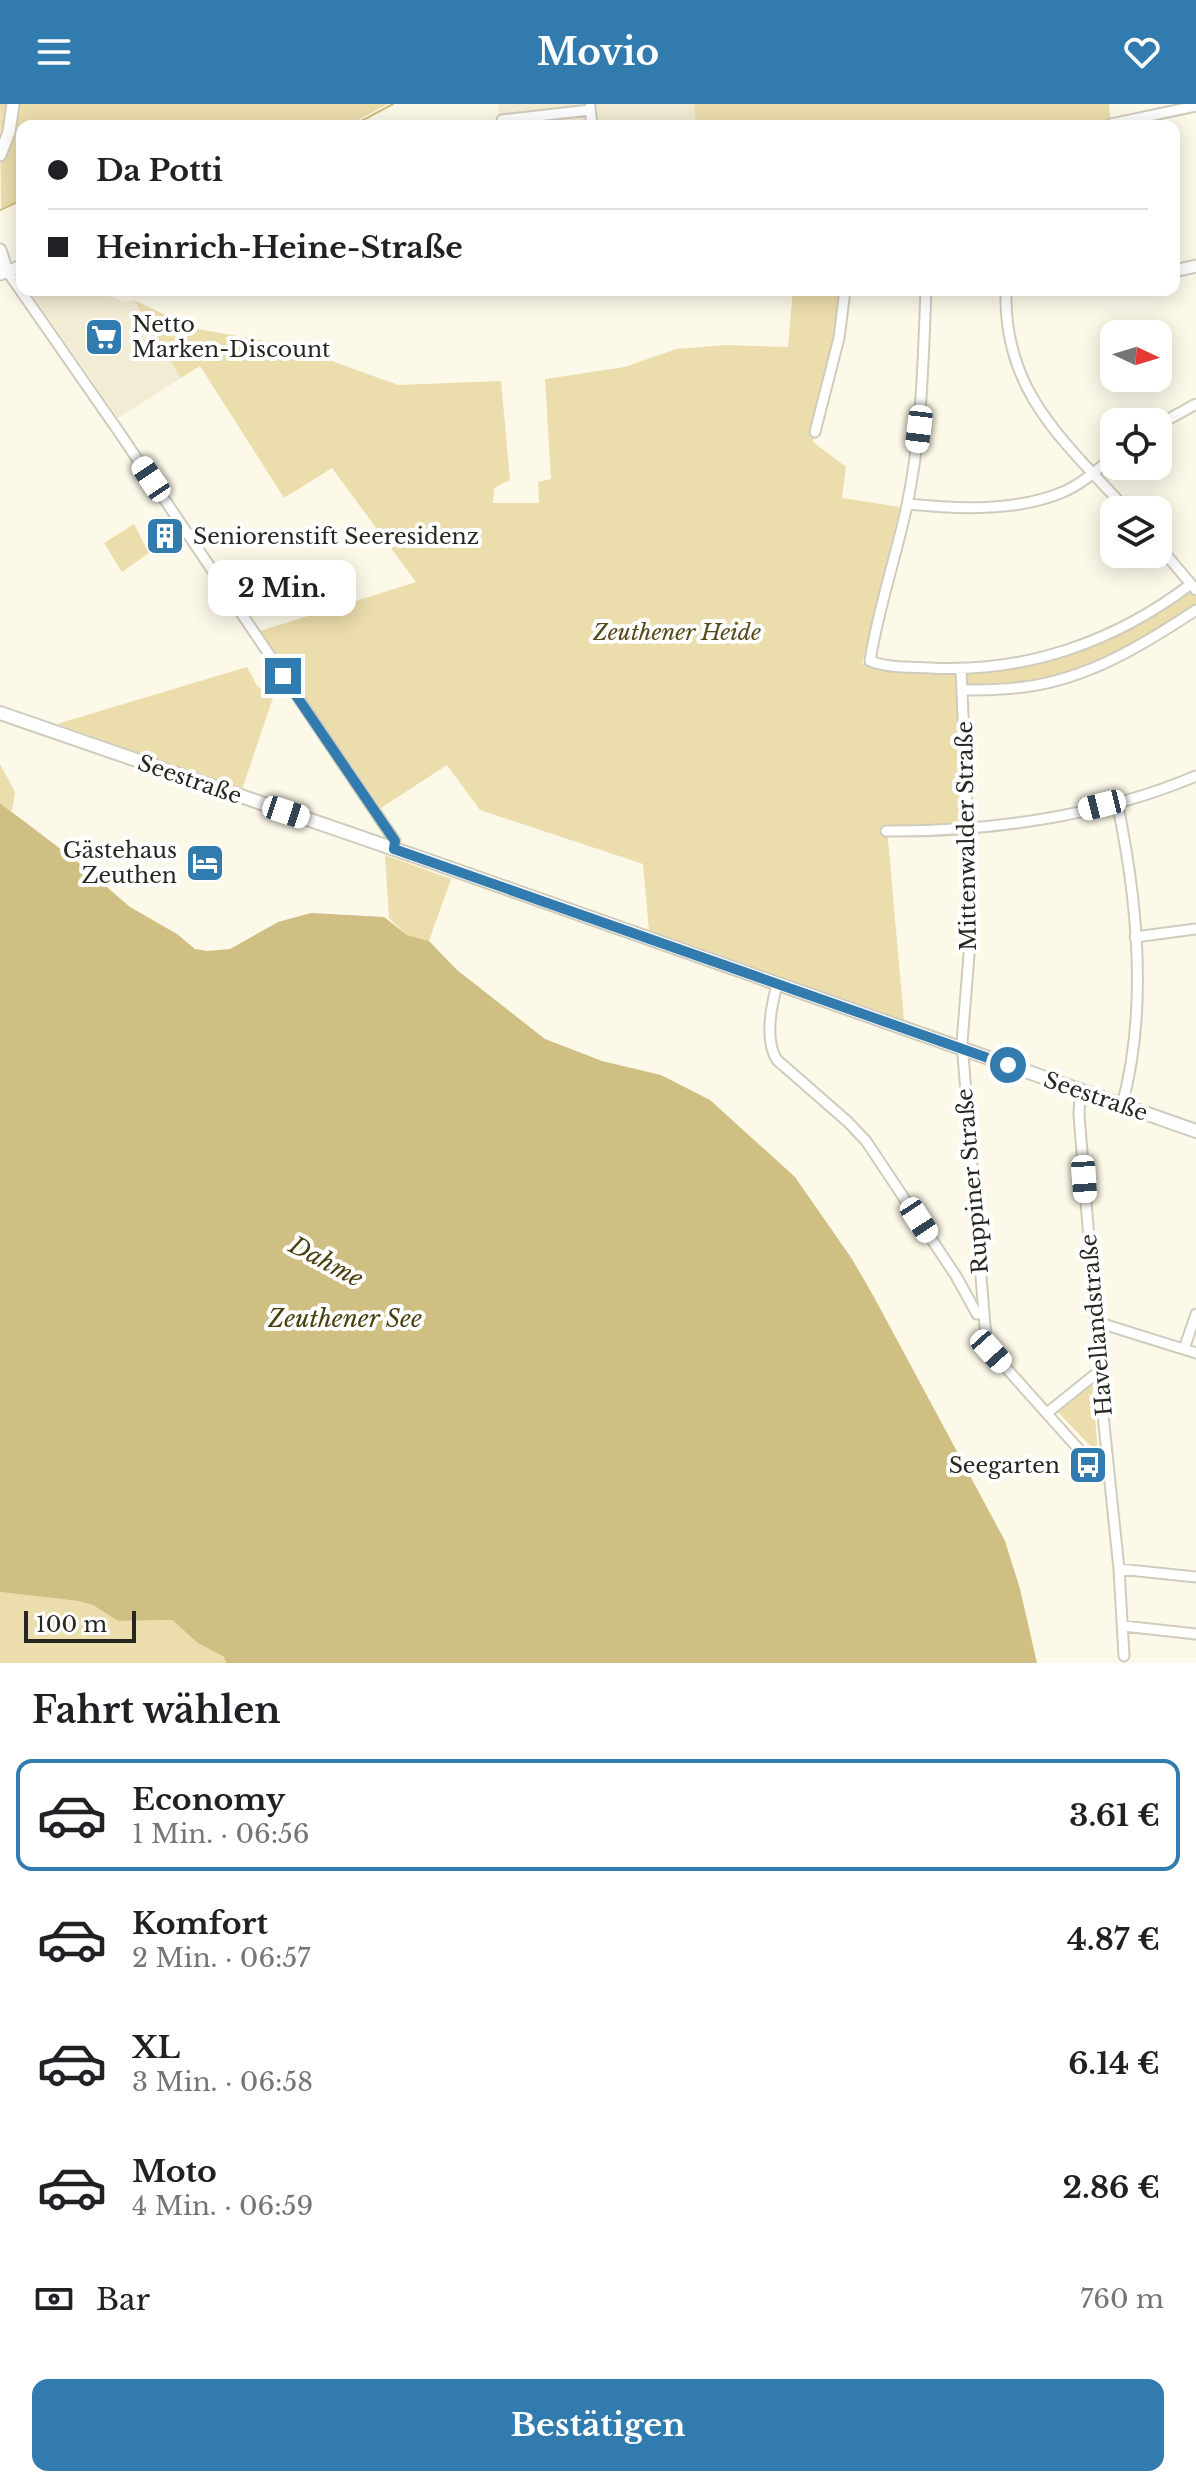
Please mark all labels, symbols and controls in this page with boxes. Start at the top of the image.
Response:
icon: menu [32,30,76,74]
text: Movio [537,30,659,75]
icon: heart [1120,30,1164,74]
text: Da Potti [96,152,223,189]
text: Heinrich-Heine-Straße [96,229,463,266]
place label: Netto Marken-Discount [132,311,331,363]
supermarket icon: Netto Marken-Discount [83,316,125,358]
north arrow [1100,320,1172,392]
map controls [1100,320,1172,568]
car [904,404,934,454]
button: locate [1100,408,1172,480]
car [128,452,174,506]
button: layers [1100,496,1172,568]
building icon: Seniorenstift Seeresidenz [144,515,186,557]
place label: Seniorenstift Seeresidenz [193,523,479,550]
callout: 2 Min. [209,560,357,616]
text: 2 Min. [238,572,326,604]
park label: Zeuthener Heide [592,619,761,646]
route end [265,658,301,694]
street label: Mittenwalder Straße [951,721,982,951]
street label: Seestraße [134,749,245,810]
car [1076,788,1128,822]
car [259,793,313,831]
place label: Gästehaus Zeuthen [63,837,177,889]
hotel icon: Gästehaus Zeuthen [184,842,226,884]
route start [990,1047,1026,1083]
street label: Seestraße [1040,1066,1151,1127]
street label: Ruppiner Straße [951,1087,994,1275]
car [1070,1154,1098,1204]
car [896,1193,942,1247]
water label: Dahme [284,1230,368,1293]
street label: Havellandstraße [1075,1233,1118,1417]
water label: Zeuthener See [267,1304,422,1333]
car [966,1325,1016,1377]
bus stop icon: Seegarten [1067,1444,1109,1486]
place label: Seegarten [949,1452,1060,1479]
scale bar [24,1607,136,1643]
text: 100 m [36,1611,107,1638]
text: Fahrt wählen [32,1688,280,1733]
icon: car [36,1779,108,1851]
text: Economy [132,1781,285,1818]
text: 3.61 € [1069,1797,1160,1834]
text: 1 Min. · 06:56 [132,1818,310,1850]
icon: car [36,1903,108,1975]
text: Komfort [132,1905,268,1942]
text: 4.87 € [1067,1921,1160,1958]
text: 2 Min. · 06:57 [132,1942,310,1974]
icon: car [36,2027,108,2099]
text: XL [132,2029,180,2066]
text: 6.14 € [1068,2045,1160,2082]
text: 3 Min. · 06:58 [132,2066,313,2098]
icon: car [36,2151,108,2223]
text: Moto [132,2153,217,2190]
text: 2.86 € [1063,2169,1160,2206]
text: 4 Min. · 06:59 [132,2190,313,2222]
icon: cash [32,2277,76,2321]
text: Bar [96,2281,150,2318]
text: 760 m [1080,2283,1164,2315]
button: Bestätigen [32,2379,1164,2471]

